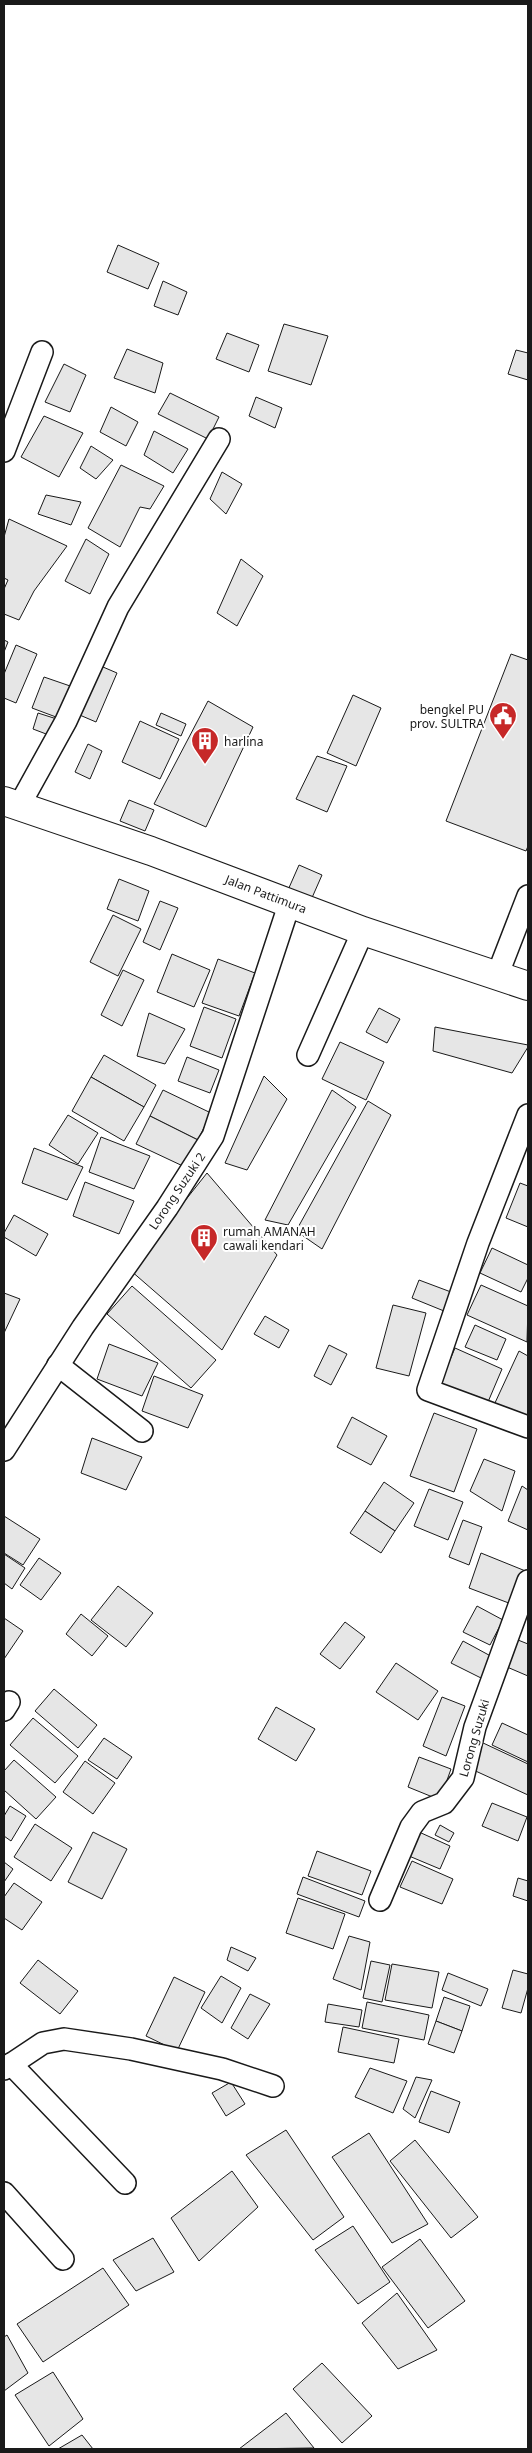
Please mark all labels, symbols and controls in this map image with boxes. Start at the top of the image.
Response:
place label: bengkel PU prov. SULTRA [410,701,484,732]
public building icon: bengkel PU prov. SULTRA [488,701,518,740]
building icon: harlina [190,726,220,765]
place label: harlina [224,733,263,750]
street label: Jalan Pattimura [222,870,309,917]
street label: Lorong Suzuki 2 [145,1149,209,1233]
building icon: rumah AMANAH cawali kendari [189,1223,219,1262]
place label: rumah AMANAH cawali kendari [223,1223,316,1254]
street label: Lorong Suzuki [455,1697,493,1779]

